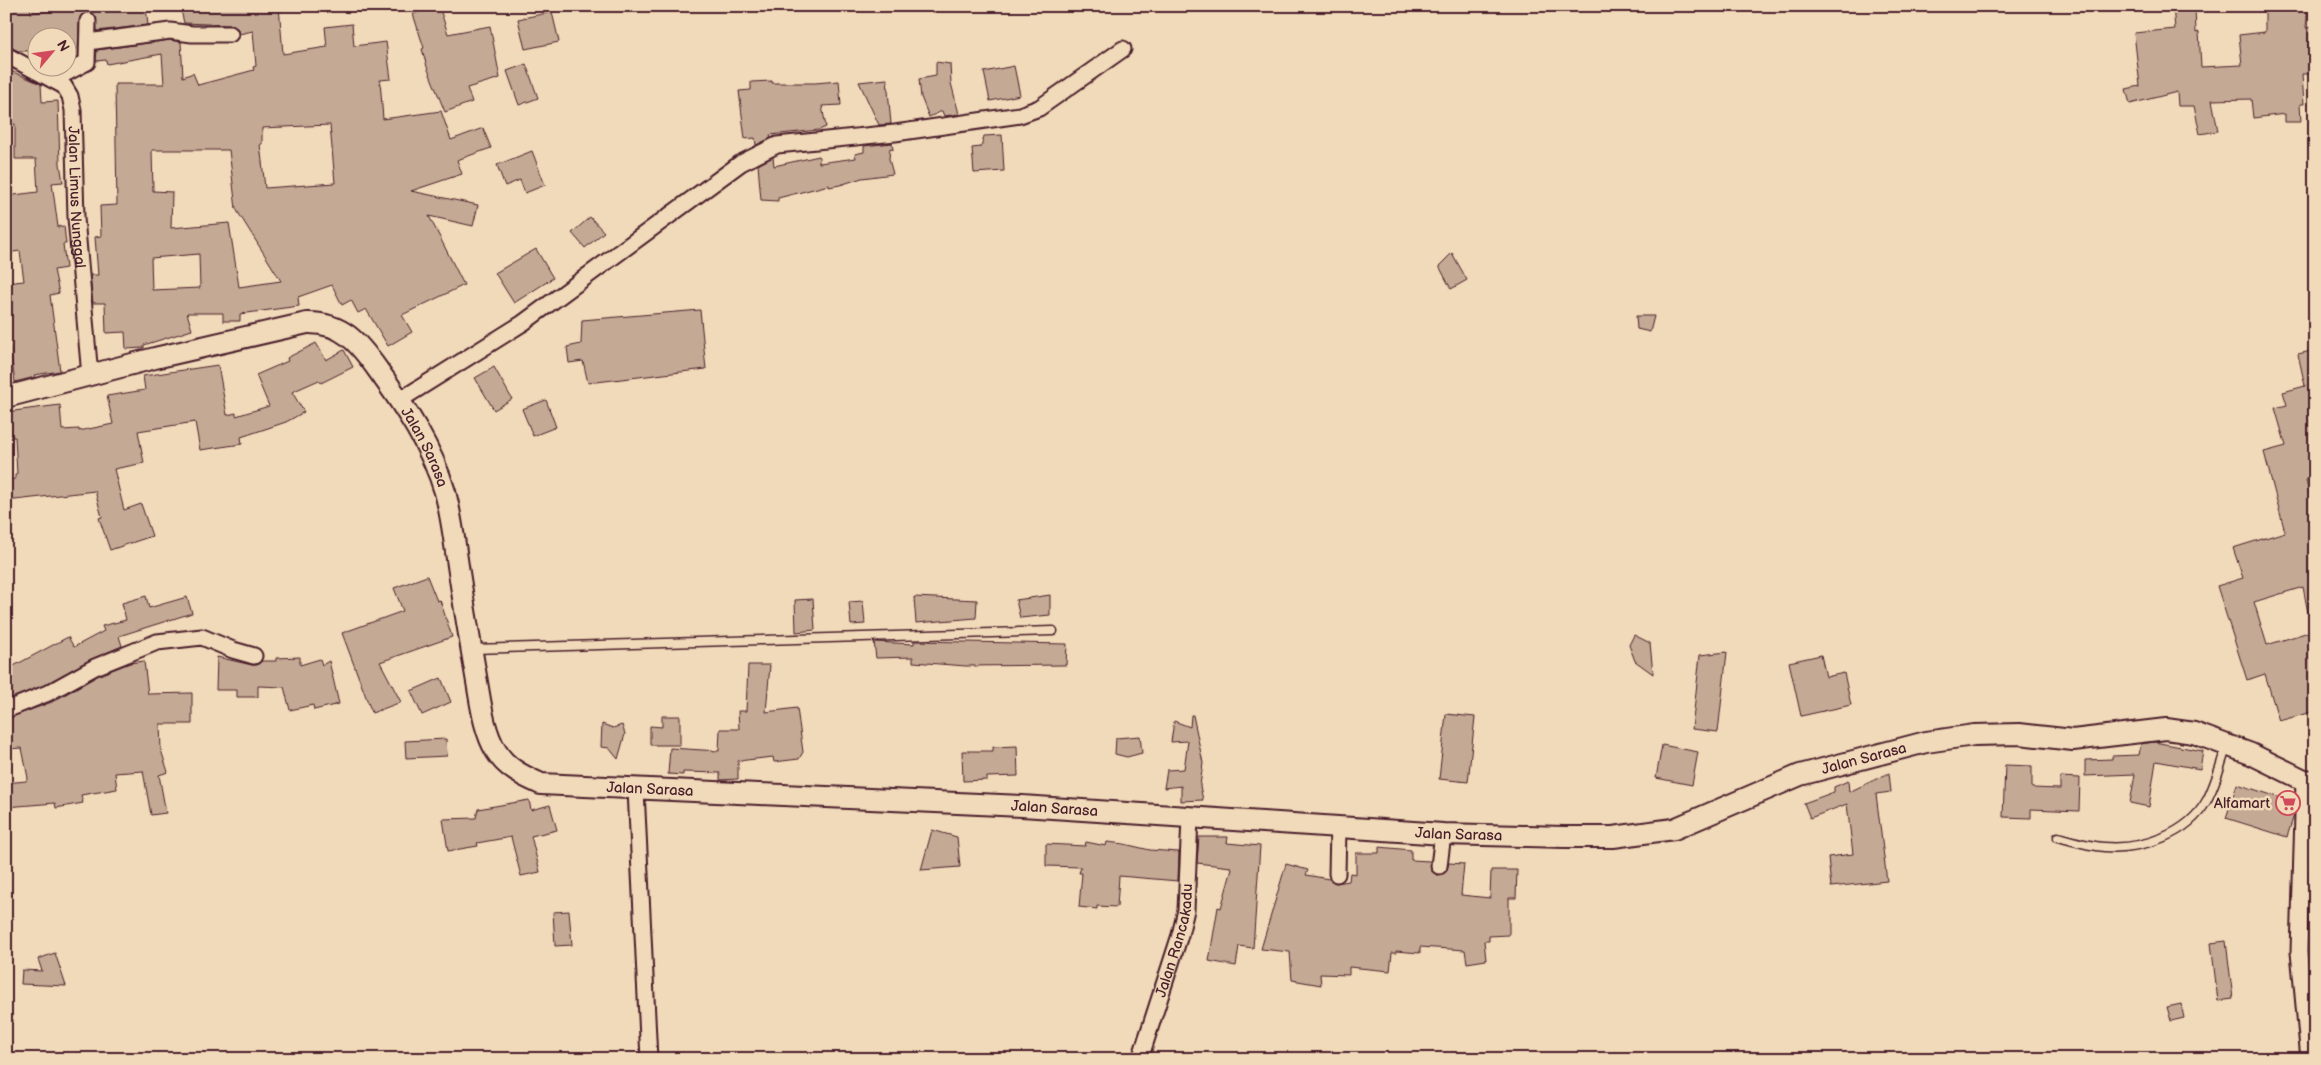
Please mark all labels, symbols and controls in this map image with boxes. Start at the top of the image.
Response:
north arrow [28,28,78,78]
text: N [53,37,73,55]
street label: Jalan Limus Nunggal [64,126,90,269]
street label: Jalan Sarasa [397,403,452,490]
street label: Jalan Sarasa [1819,738,1908,778]
street label: Jalan Sarasa [606,778,694,800]
supermarket icon: Alfamart [2275,790,2301,816]
place label: Alfamart [2214,794,2270,813]
street label: Jalan Sarasa [1011,796,1099,821]
street label: Jalan Sarasa [1415,823,1502,845]
street label: Jalan Rancakadu [1151,883,1197,1000]

